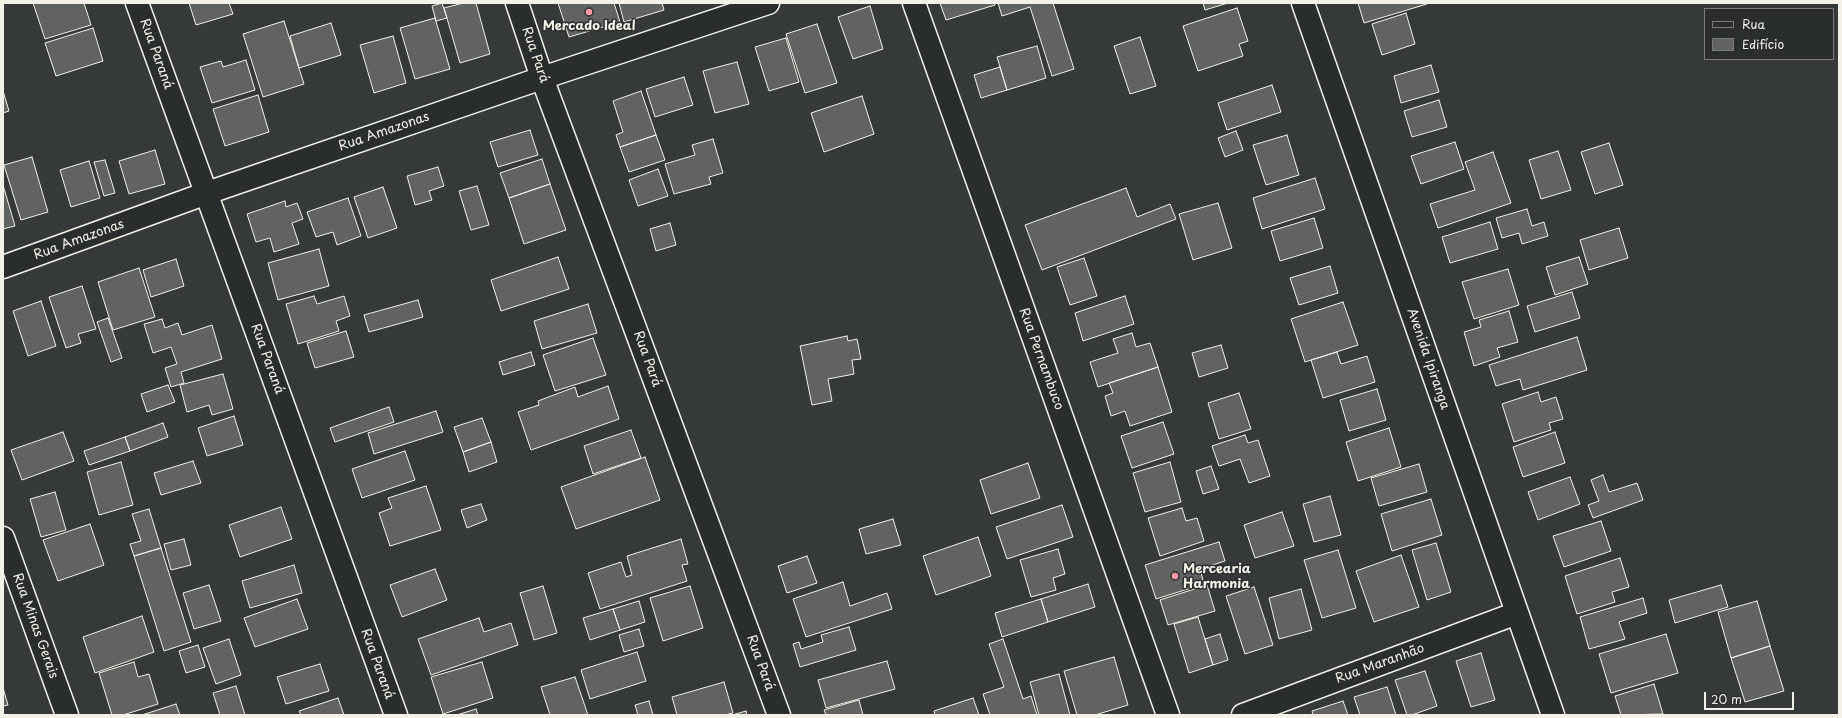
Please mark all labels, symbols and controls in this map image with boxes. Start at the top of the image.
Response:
marker: Mercado Ideal [584,7,594,17]
legend [1704,8,1834,60]
text: Rua [1742,15,1765,33]
street label: Rua Paraná [136,17,176,91]
place label: Mercado Ideal [543,18,635,34]
street label: Rua Pará [518,25,552,85]
text: Edifício [1742,35,1784,53]
street label: Rua Amazonas [337,109,431,155]
street label: Rua Amazonas [32,216,126,264]
street label: Rua Pernambuco [1015,306,1067,412]
street label: Avenida Ipiranga [1403,306,1453,412]
street label: Rua Paraná [247,322,287,396]
street label: Rua Pará [630,329,664,389]
place label: Mercearia Harmonia [1183,561,1251,592]
street label: Rua Minas Gerais [9,571,61,681]
marker: Mercearia Harmonia [1170,571,1180,581]
street label: Rua Paraná [357,627,397,701]
street label: Rua Pará [743,633,777,693]
street label: Rua Maranhão [1333,641,1427,687]
scale bar [1706,684,1796,710]
text: 20 m [1711,690,1742,708]

